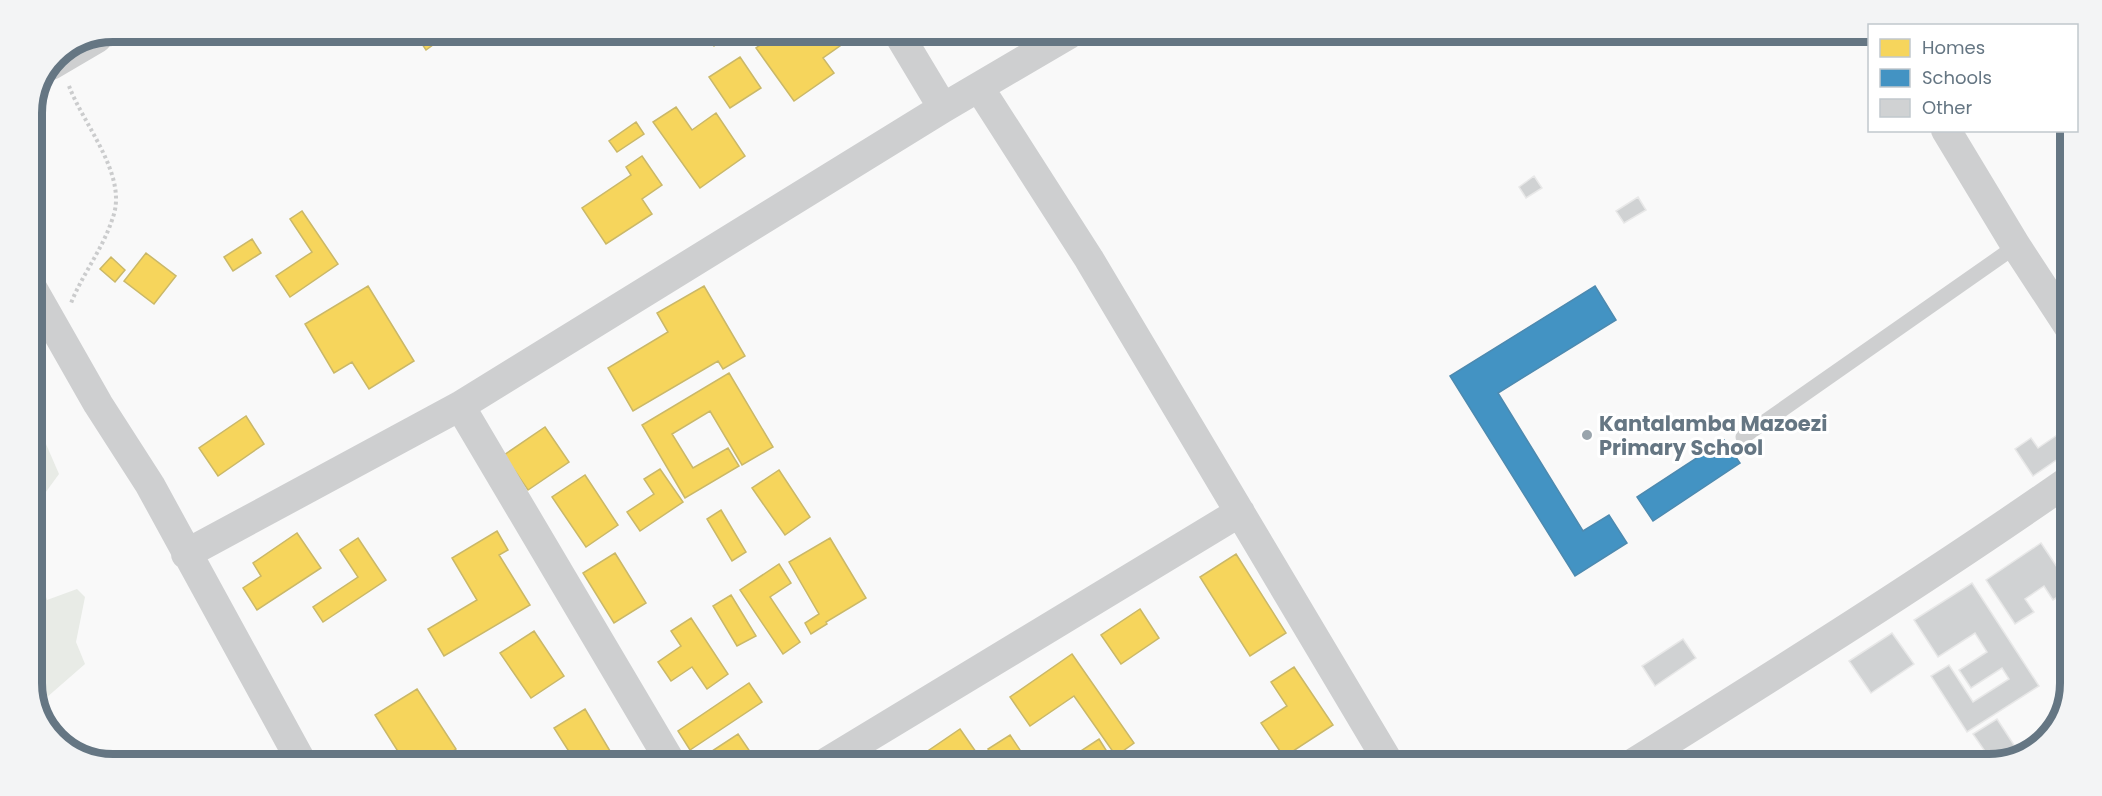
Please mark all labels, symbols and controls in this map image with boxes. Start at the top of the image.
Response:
legend [1868,24,2078,132]
text: Homes [1922,35,1985,60]
text: Schools [1922,65,1992,90]
text: Other [1922,95,1972,120]
place label: Kantalamba Mazoezi Primary School [1599,409,1827,462]
marker: Kantalamba Mazoezi Primary School [1580,428,1594,442]

